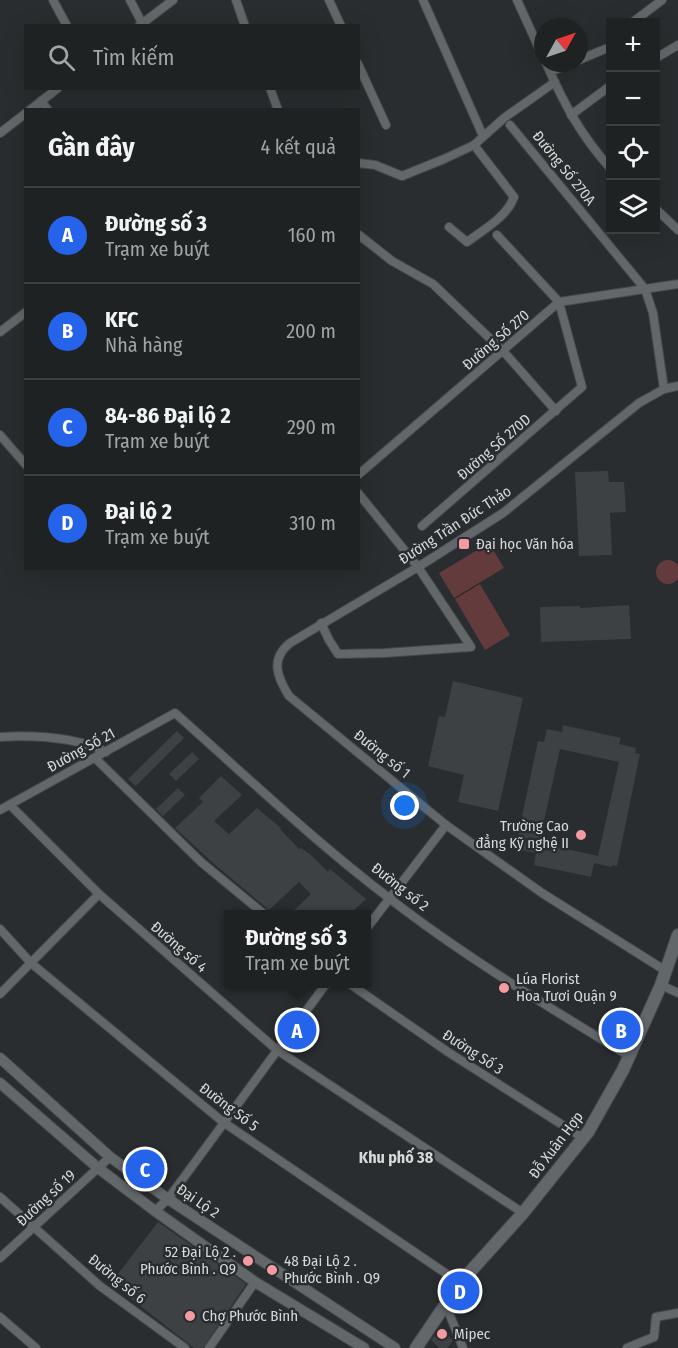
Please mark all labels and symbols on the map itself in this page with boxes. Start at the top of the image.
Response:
north arrow [534,18,588,72]
street label: Đường Số 270A [529,127,600,209]
street label: Đường Số 270 [459,306,533,374]
street label: Đường Số 270D [454,410,534,484]
street label: Đường Trần Đức Thảo [395,482,515,568]
place label: Đại học Văn hóa [476,535,574,553]
marker: Đại học Văn hóa [457,537,471,551]
street label: Đường Số 21 [44,724,118,776]
street label: Đường số 1 [350,726,414,782]
your location [390,791,419,820]
place label: Trường Cao đẳng Kỹ nghệ II [475,817,569,852]
marker: Trường Cao đẳng Kỹ nghệ II [574,828,588,842]
street label: Đường số 2 [368,859,433,915]
street label: Đường số 4 [147,918,211,976]
place label: Lúa Florist Hoa Tươi Quận 9 [516,970,617,1005]
marker: Lúa Florist Hoa Tươi Quận 9 [497,981,511,995]
pin: A [278,1008,316,1052]
pin: B [602,1008,640,1052]
street label: Đường Số 3 [439,1026,507,1078]
street label: Đường Số 5 [196,1079,262,1135]
street label: Đỗ Xuân Hợp [525,1108,587,1182]
pin: C [126,1146,164,1192]
district label: Khu phố 38 [359,1147,434,1167]
street label: Đường số 19 [13,1166,79,1230]
street label: Đại Lộ 2 [173,1180,223,1222]
place label: 52 Đại Lộ 2 . Phước Bình . Q9 [140,1243,236,1278]
street label: Đường số 6 [85,1250,149,1308]
place label: 48 Đại Lộ 2 . Phước Bình . Q9 [284,1252,380,1287]
marker: 52 Đại Lộ 2 . Phước Bình . Q9 [241,1254,255,1268]
marker: 48 Đại Lộ 2 . Phước Bình . Q9 [265,1263,279,1277]
pin: D [440,1268,480,1314]
place label: Chợ Phước Bình [202,1307,298,1325]
marker: Chợ Phước Bình [183,1309,197,1323]
place label: Mipec [454,1325,491,1343]
marker: Mipec [435,1327,449,1341]

